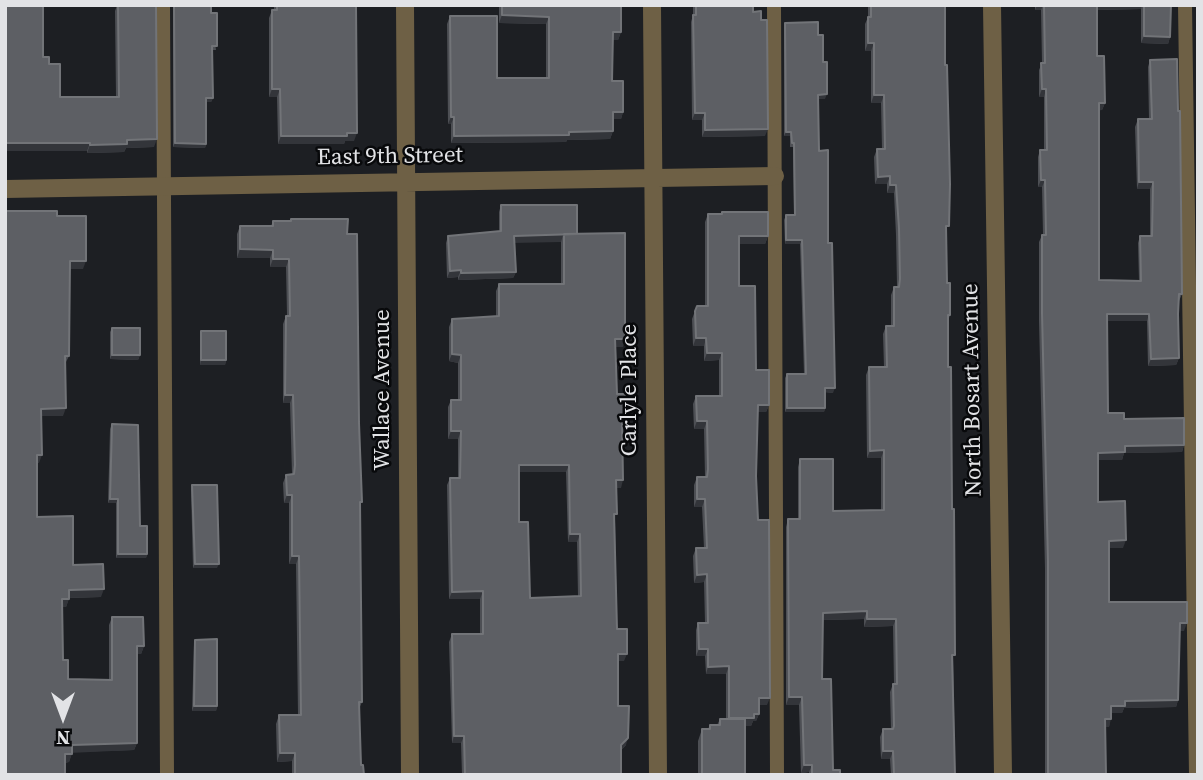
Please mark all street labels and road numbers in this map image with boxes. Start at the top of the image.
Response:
street label: East 9th Street [317,142,463,172]
street label: North Bosart Avenue [957,283,989,497]
street label: Wallace Avenue [369,309,397,471]
street label: Carlyle Place [616,324,644,456]

